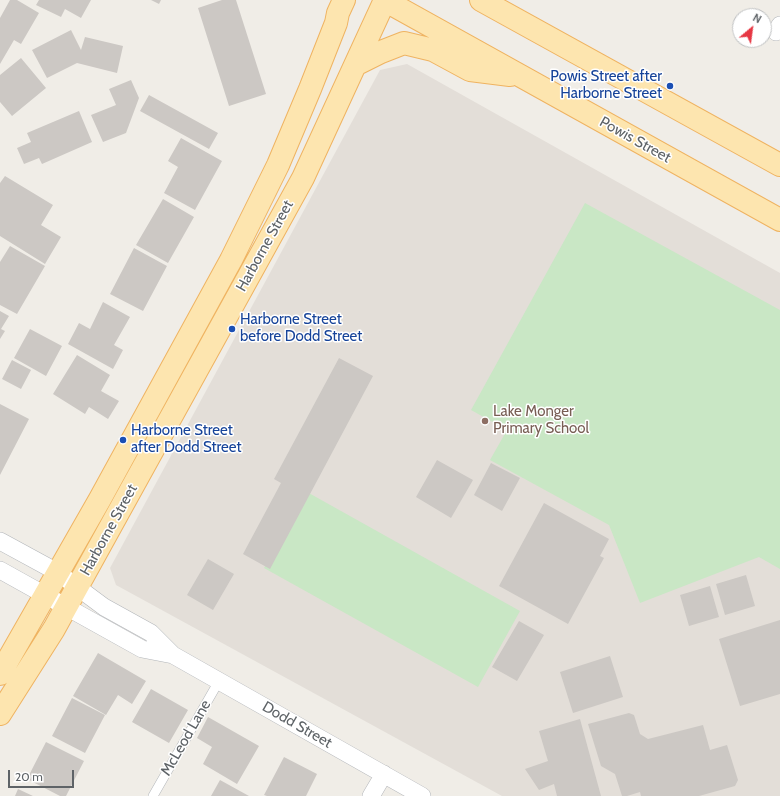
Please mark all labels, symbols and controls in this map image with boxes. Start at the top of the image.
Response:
north arrow [732,8,772,48]
text: N [751,10,764,26]
place label: Powis Street after Harborne Street [550,68,662,103]
marker: Powis Street after Harborne Street [665,81,675,91]
street label: Powis Street [596,113,674,167]
street label: Harborne Street [232,197,298,295]
place label: Harborne Street before Dodd Street [240,311,362,346]
marker: Harborne Street before Dodd Street [227,324,237,334]
place label: Lake Monger Primary School [493,403,589,438]
marker: Lake Monger Primary School [480,416,490,426]
place label: Harborne Street after Dodd Street [131,422,242,457]
marker: Harborne Street after Dodd Street [118,435,128,445]
street label: Harborne Street [76,481,142,579]
street label: McLeod Lane [157,697,215,779]
street label: Dodd Street [259,698,335,752]
scale bar [10,762,76,788]
text: 20 m [15,769,43,784]

